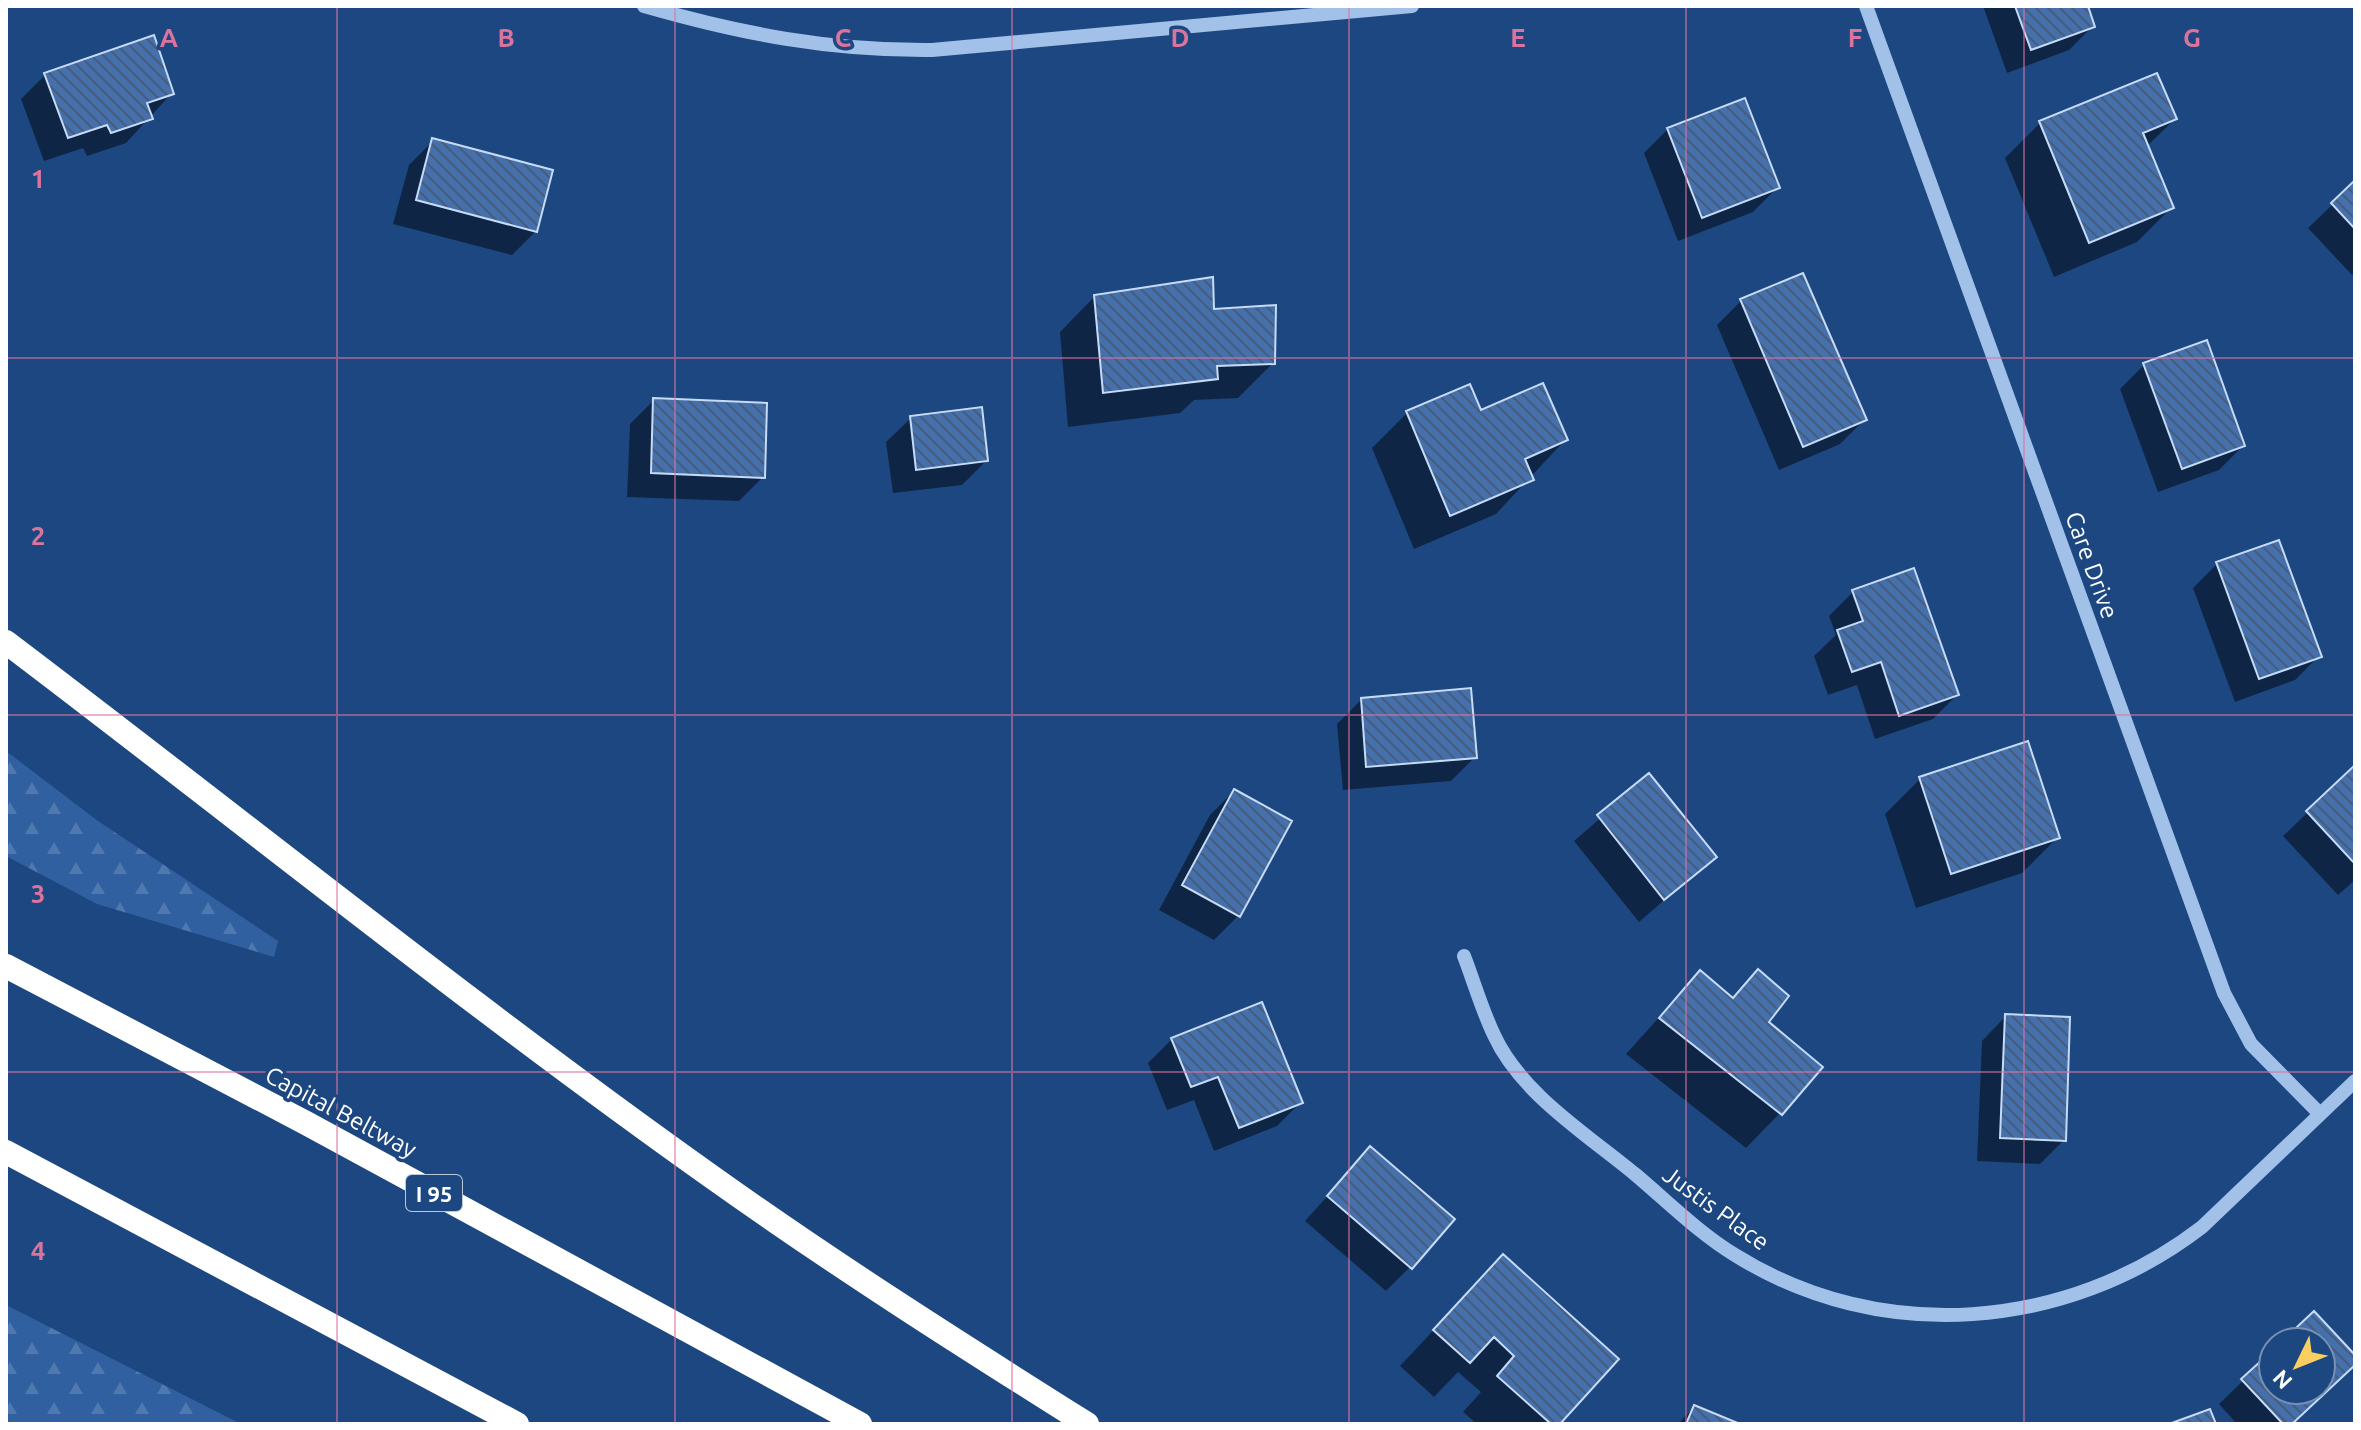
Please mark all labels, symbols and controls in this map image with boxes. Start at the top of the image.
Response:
text: A [160,23,179,52]
text: B [497,23,515,52]
text: C [835,23,852,52]
text: D [1171,23,1189,52]
text: E [1510,23,1526,52]
text: F [1848,23,1862,52]
text: G [2183,23,2201,52]
text: 1 [31,164,45,193]
street label: Care Drive [2060,508,2124,622]
text: 2 [31,521,45,550]
text: 3 [31,879,45,908]
street label: Capital Beltway [261,1061,422,1163]
street label: Justis Place [1658,1160,1774,1256]
road number: I 95 [406,1175,462,1211]
text: 4 [31,1236,45,1265]
north arrow [2257,1326,2337,1406]
text: N [2267,1365,2297,1395]

